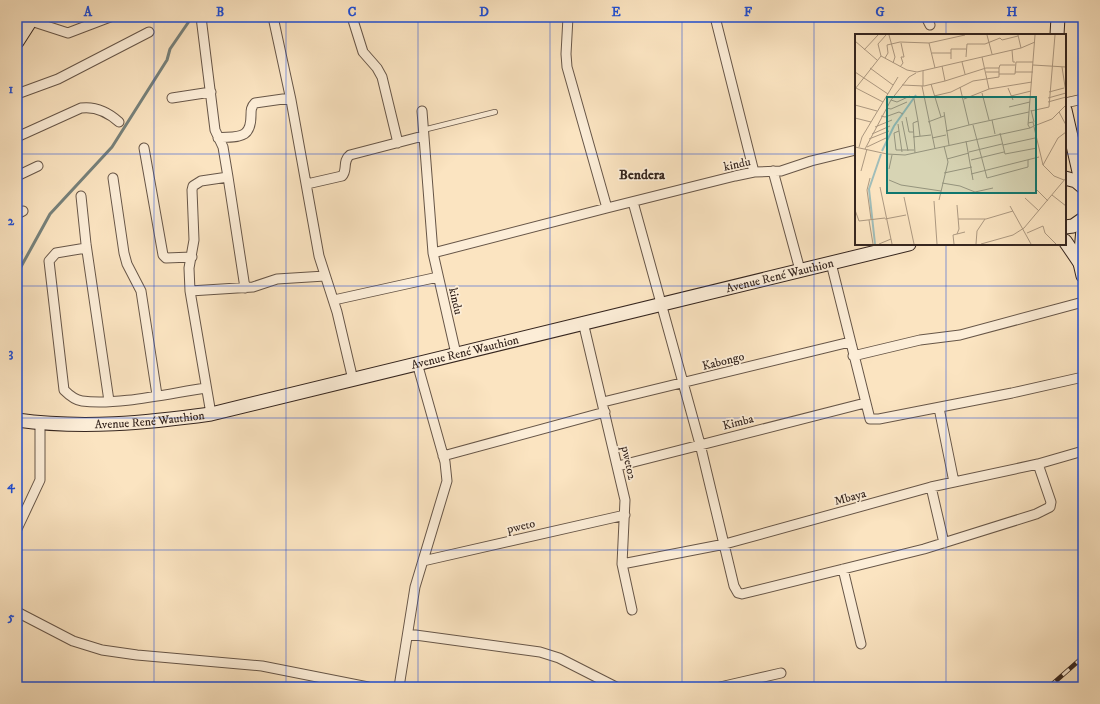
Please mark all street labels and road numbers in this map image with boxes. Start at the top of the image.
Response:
street label: kindu [722,154,752,175]
street label: Avenue René Wauthion [724,255,836,296]
street label: kindu [445,286,466,316]
street label: Avenue René Wauthion [410,332,521,373]
street label: Kabongo [700,349,746,374]
street label: Avenue René Wauthion [94,408,206,432]
street label: Kimba [721,411,756,434]
street label: pweto2 [617,444,639,482]
street label: Mbaya [833,486,869,509]
street label: pweto [505,516,537,537]

